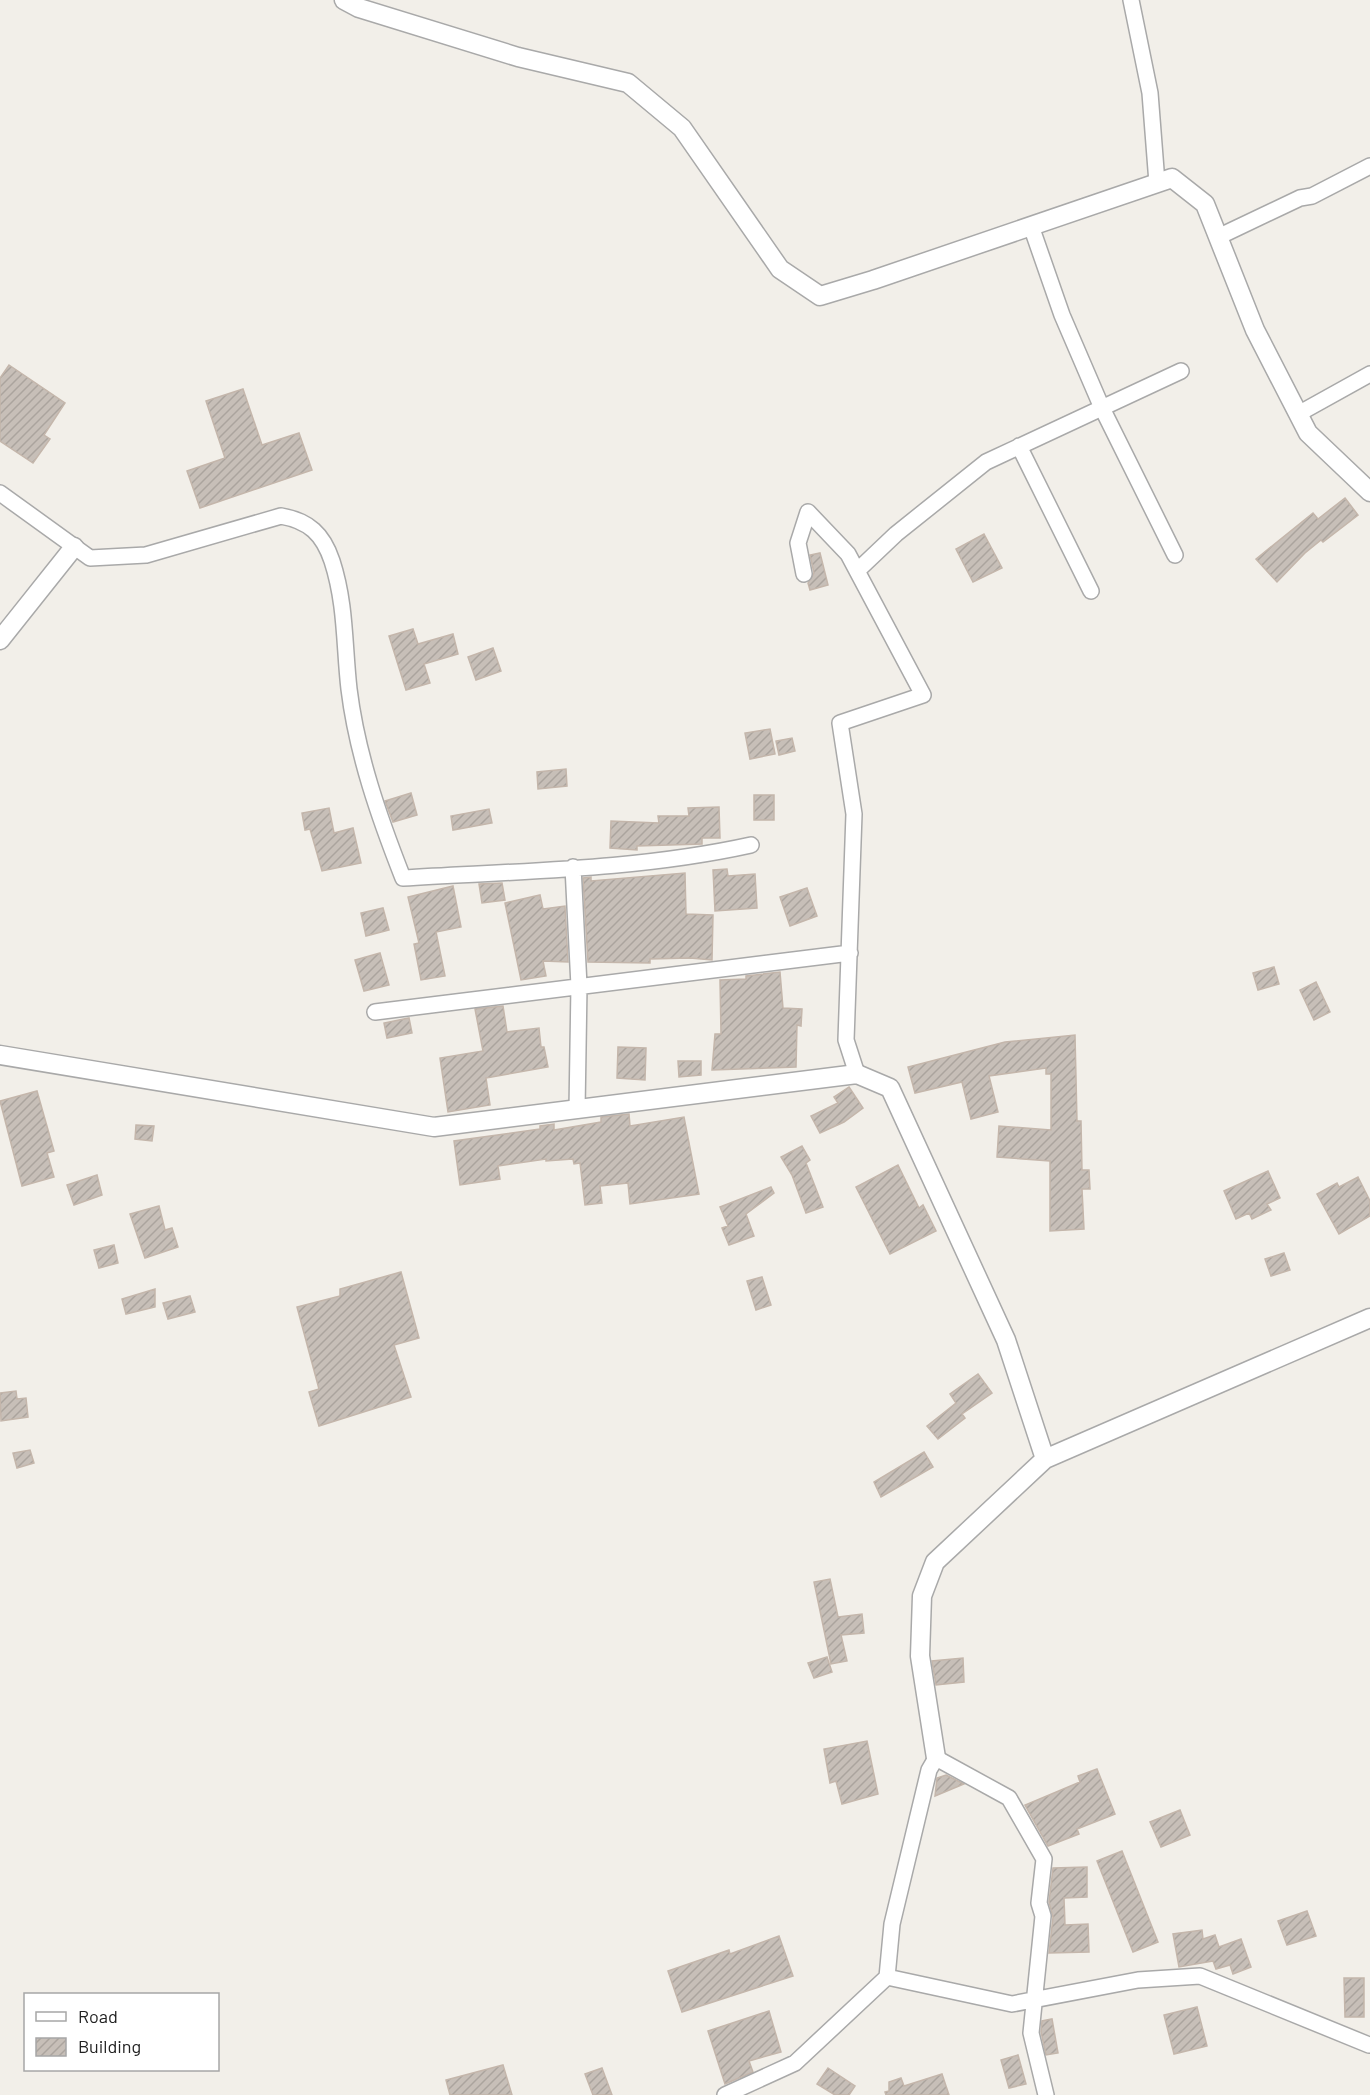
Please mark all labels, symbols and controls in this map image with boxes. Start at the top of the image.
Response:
legend [24,1993,219,2071]
text: Road [78,2005,118,2027]
text: Building [78,2035,141,2057]

